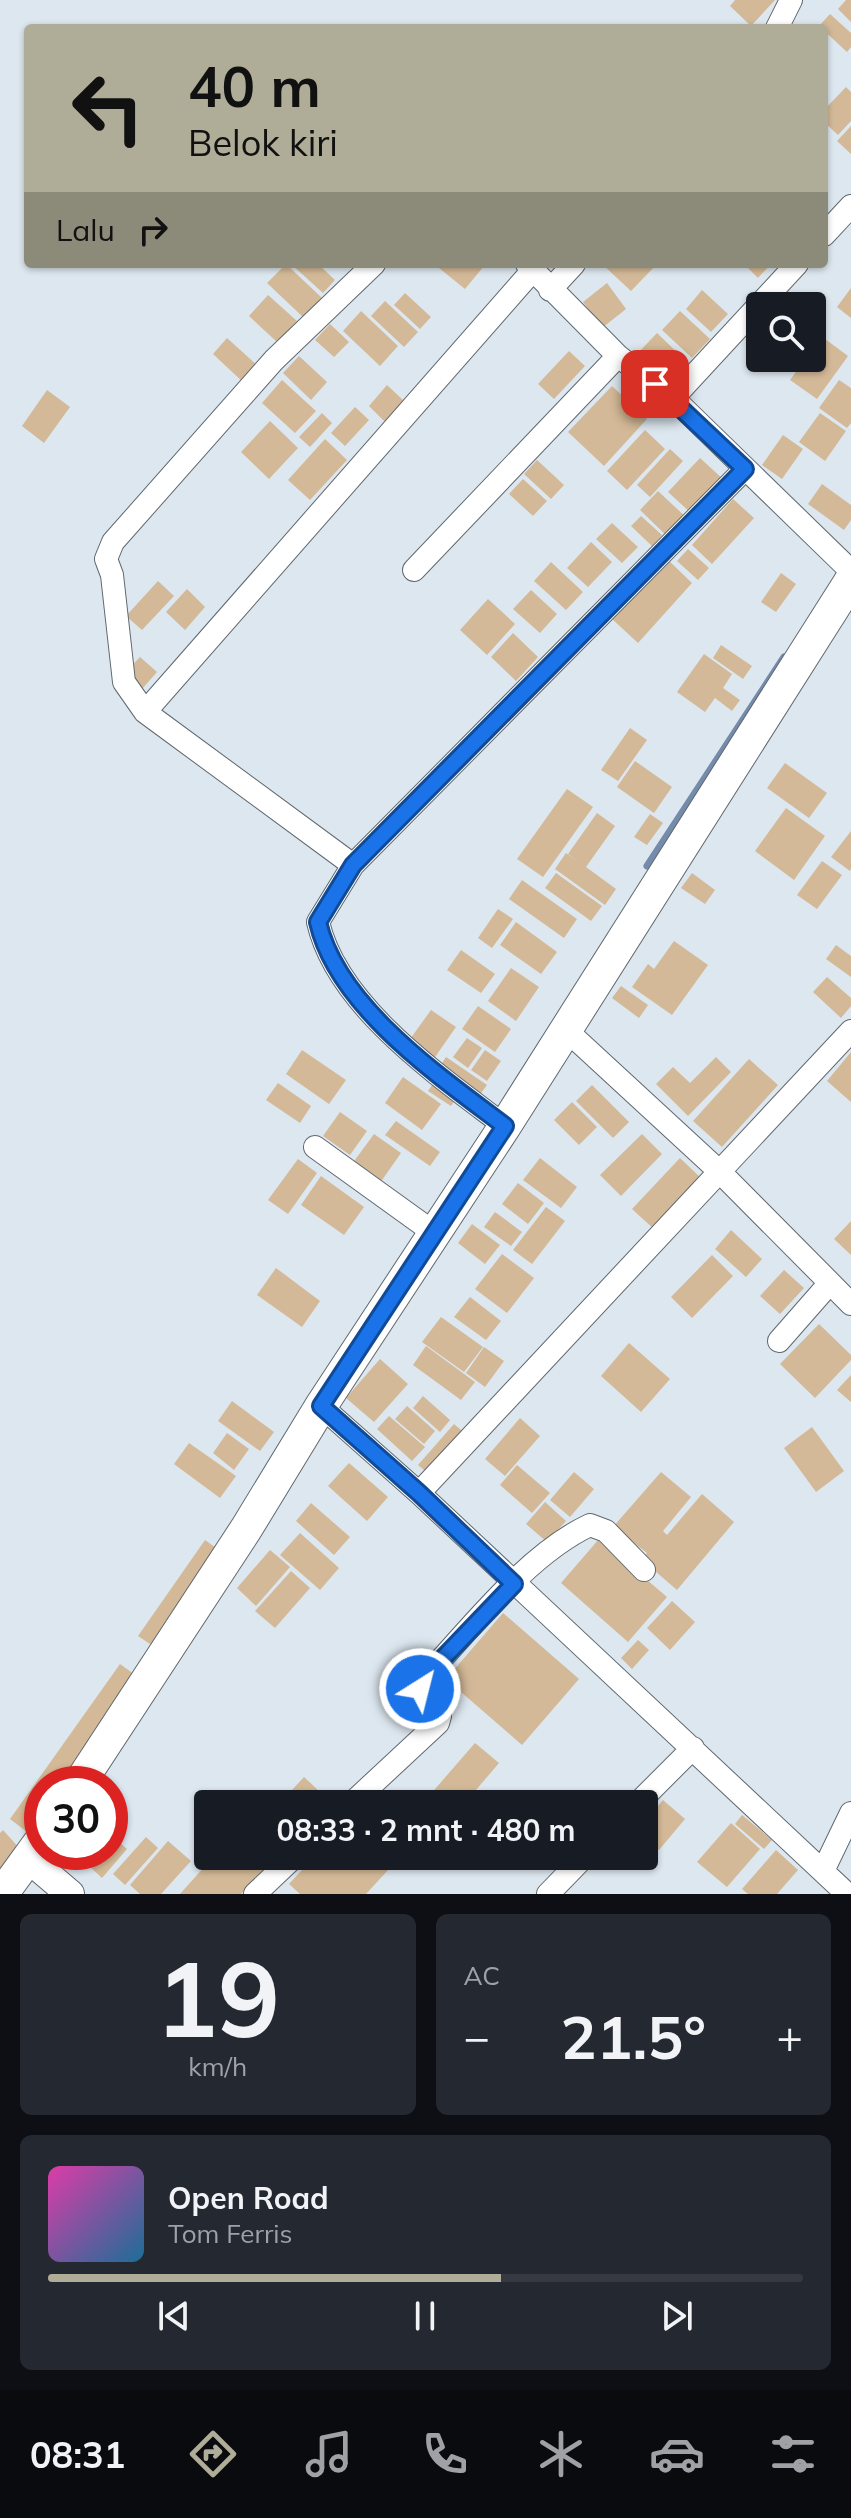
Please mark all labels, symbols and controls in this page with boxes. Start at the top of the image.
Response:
text: 40 m [188,51,321,121]
icon: left [56,56,160,160]
text: Belok kiri [188,120,338,165]
icon: right [131,208,175,252]
text: Lalu [56,211,115,249]
map controls [746,292,826,372]
button: search [746,292,826,372]
pin [621,350,689,418]
icon: arrive [633,362,677,406]
position arrow [378,1647,462,1731]
speed limit sign: 30 [24,1766,128,1870]
text: 08:33 · 2 mnt · 480 m [276,1811,576,1849]
text: 19 [155,1932,280,2063]
text: AC [464,1959,500,1992]
text: 21.5° [560,1999,706,2074]
text: − [464,2009,490,2064]
text: + [777,2009,803,2064]
text: km/h [188,2050,247,2083]
text: Open Road [168,2179,329,2217]
text: Tom Ferris [168,2217,292,2250]
icon: previous [152,2294,196,2338]
icon: pause [403,2294,447,2338]
icon: next [655,2294,699,2338]
icon: directions [185,2426,241,2482]
icon: music [301,2426,357,2482]
icon: phone [417,2426,473,2482]
icon: climate [533,2426,589,2482]
icon: car [649,2426,705,2482]
icon: filters [765,2426,821,2482]
text: 08:31 [30,2432,125,2477]

